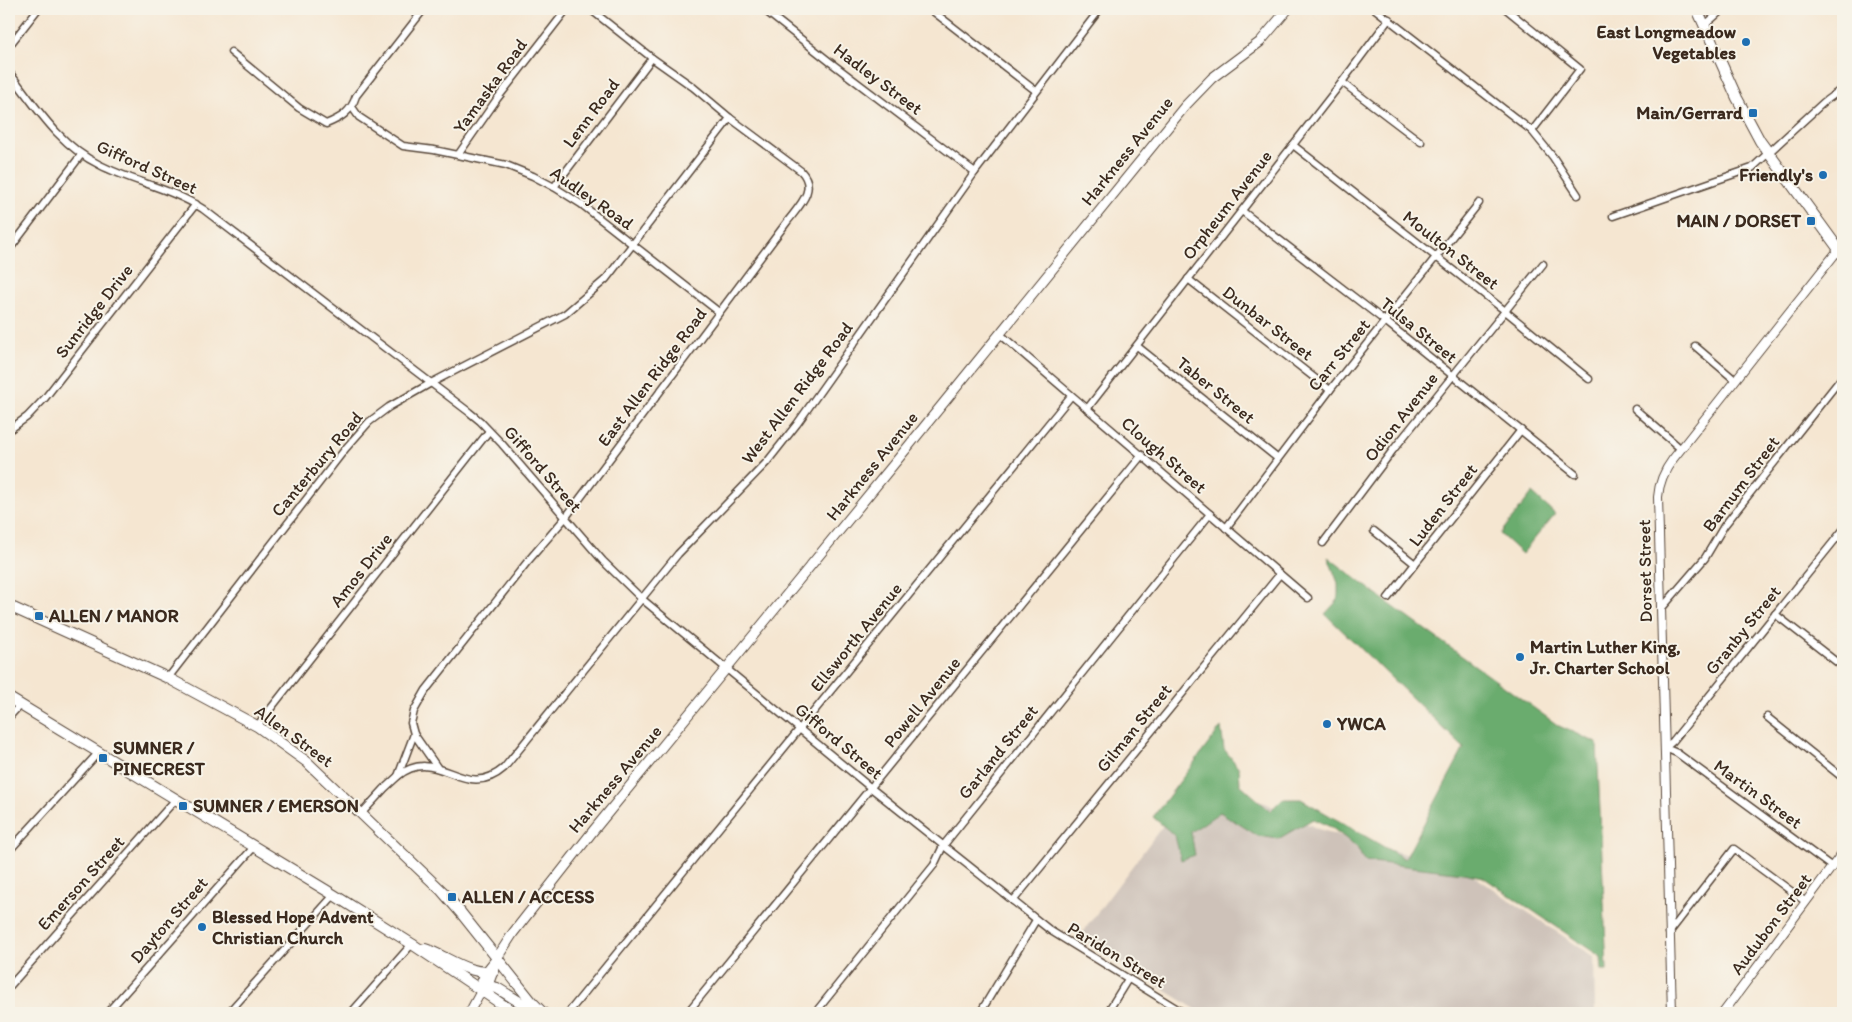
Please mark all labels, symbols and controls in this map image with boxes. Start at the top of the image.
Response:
place label: East Longmeadow Vegetables [1596,21,1737,64]
street label: Yamaska Road [448,34,532,138]
marker: East Longmeadow Vegetables [1740,36,1752,48]
street label: Hadley Street [829,38,927,120]
street label: Lenn Road [558,74,624,152]
street label: Harkness Avenue [1076,92,1178,210]
place label: Main/Gerrard [1636,102,1744,124]
marker: Main/Gerrard [1747,107,1759,119]
street label: Gifford Street [93,135,201,199]
street label: Orpheum Avenue [1177,146,1277,264]
street label: Audley Road [546,161,638,235]
place label: Friendly's [1739,164,1813,186]
marker: Friendly's [1817,169,1829,181]
street label: Moulton Street [1399,206,1504,295]
place label: MAIN / DORSET [1676,210,1802,232]
marker: MAIN / DORSET [1805,215,1817,227]
street label: Sunridge Drive [50,259,138,363]
street label: Dunbar Street [1218,281,1318,365]
street label: Tulsa Street [1376,292,1462,368]
street label: East Allen Ridge Road [593,303,712,451]
street label: Carr Street [1303,314,1375,396]
street label: West Allen Ridge Road [736,317,858,468]
street label: Taber Street [1172,352,1260,428]
street label: Odion Avenue [1359,368,1443,466]
street label: Canterbury Road [266,407,368,521]
street label: Harkness Avenue [821,407,923,525]
street label: Clough Street [1117,412,1211,498]
street label: Gifford Street [499,421,587,517]
street label: Barnum Street [1698,431,1784,536]
street label: Luden Street [1404,459,1482,551]
street label: Dorset Street [1633,519,1657,623]
street label: Amos Drive [325,528,397,612]
street label: Ellsworth Avenue [805,578,907,696]
street label: Granby Street [1700,581,1786,679]
place label: ALLEN / MANOR [48,605,179,627]
marker: ALLEN / MANOR [33,610,45,622]
place label: Martin Luther King, Jr. Charter School [1529,636,1681,679]
marker: Martin Luther King, Jr. Charter School [1514,651,1526,663]
street label: Powell Avenue [879,652,965,752]
street label: Gilman Street [1092,679,1176,777]
street label: Gifford Street [791,698,888,784]
street label: Allen Street [250,700,338,772]
street label: Garland Street [953,700,1043,804]
place label: YWCA [1336,713,1386,735]
marker: YWCA [1321,718,1333,730]
street label: Harkness Avenue [563,721,667,837]
place label: SUMNER / PINECREST [113,737,206,780]
marker: SUMNER / PINECREST [97,752,109,764]
street label: Martin Street [1709,755,1807,834]
place label: SUMNER / EMERSON [193,795,359,817]
marker: SUMNER / EMERSON [177,800,189,812]
street label: Emerson Street [33,831,129,935]
street label: Audubon Street [1726,869,1816,979]
street label: Dayton Street [125,872,213,968]
place label: ALLEN / ACCESS [461,886,594,908]
marker: ALLEN / ACCESS [446,891,458,903]
place label: Blessed Hope Advent Christian Church [212,906,374,949]
street label: Paridon Street [1064,917,1171,993]
marker: Blessed Hope Advent Christian Church [196,921,208,933]

